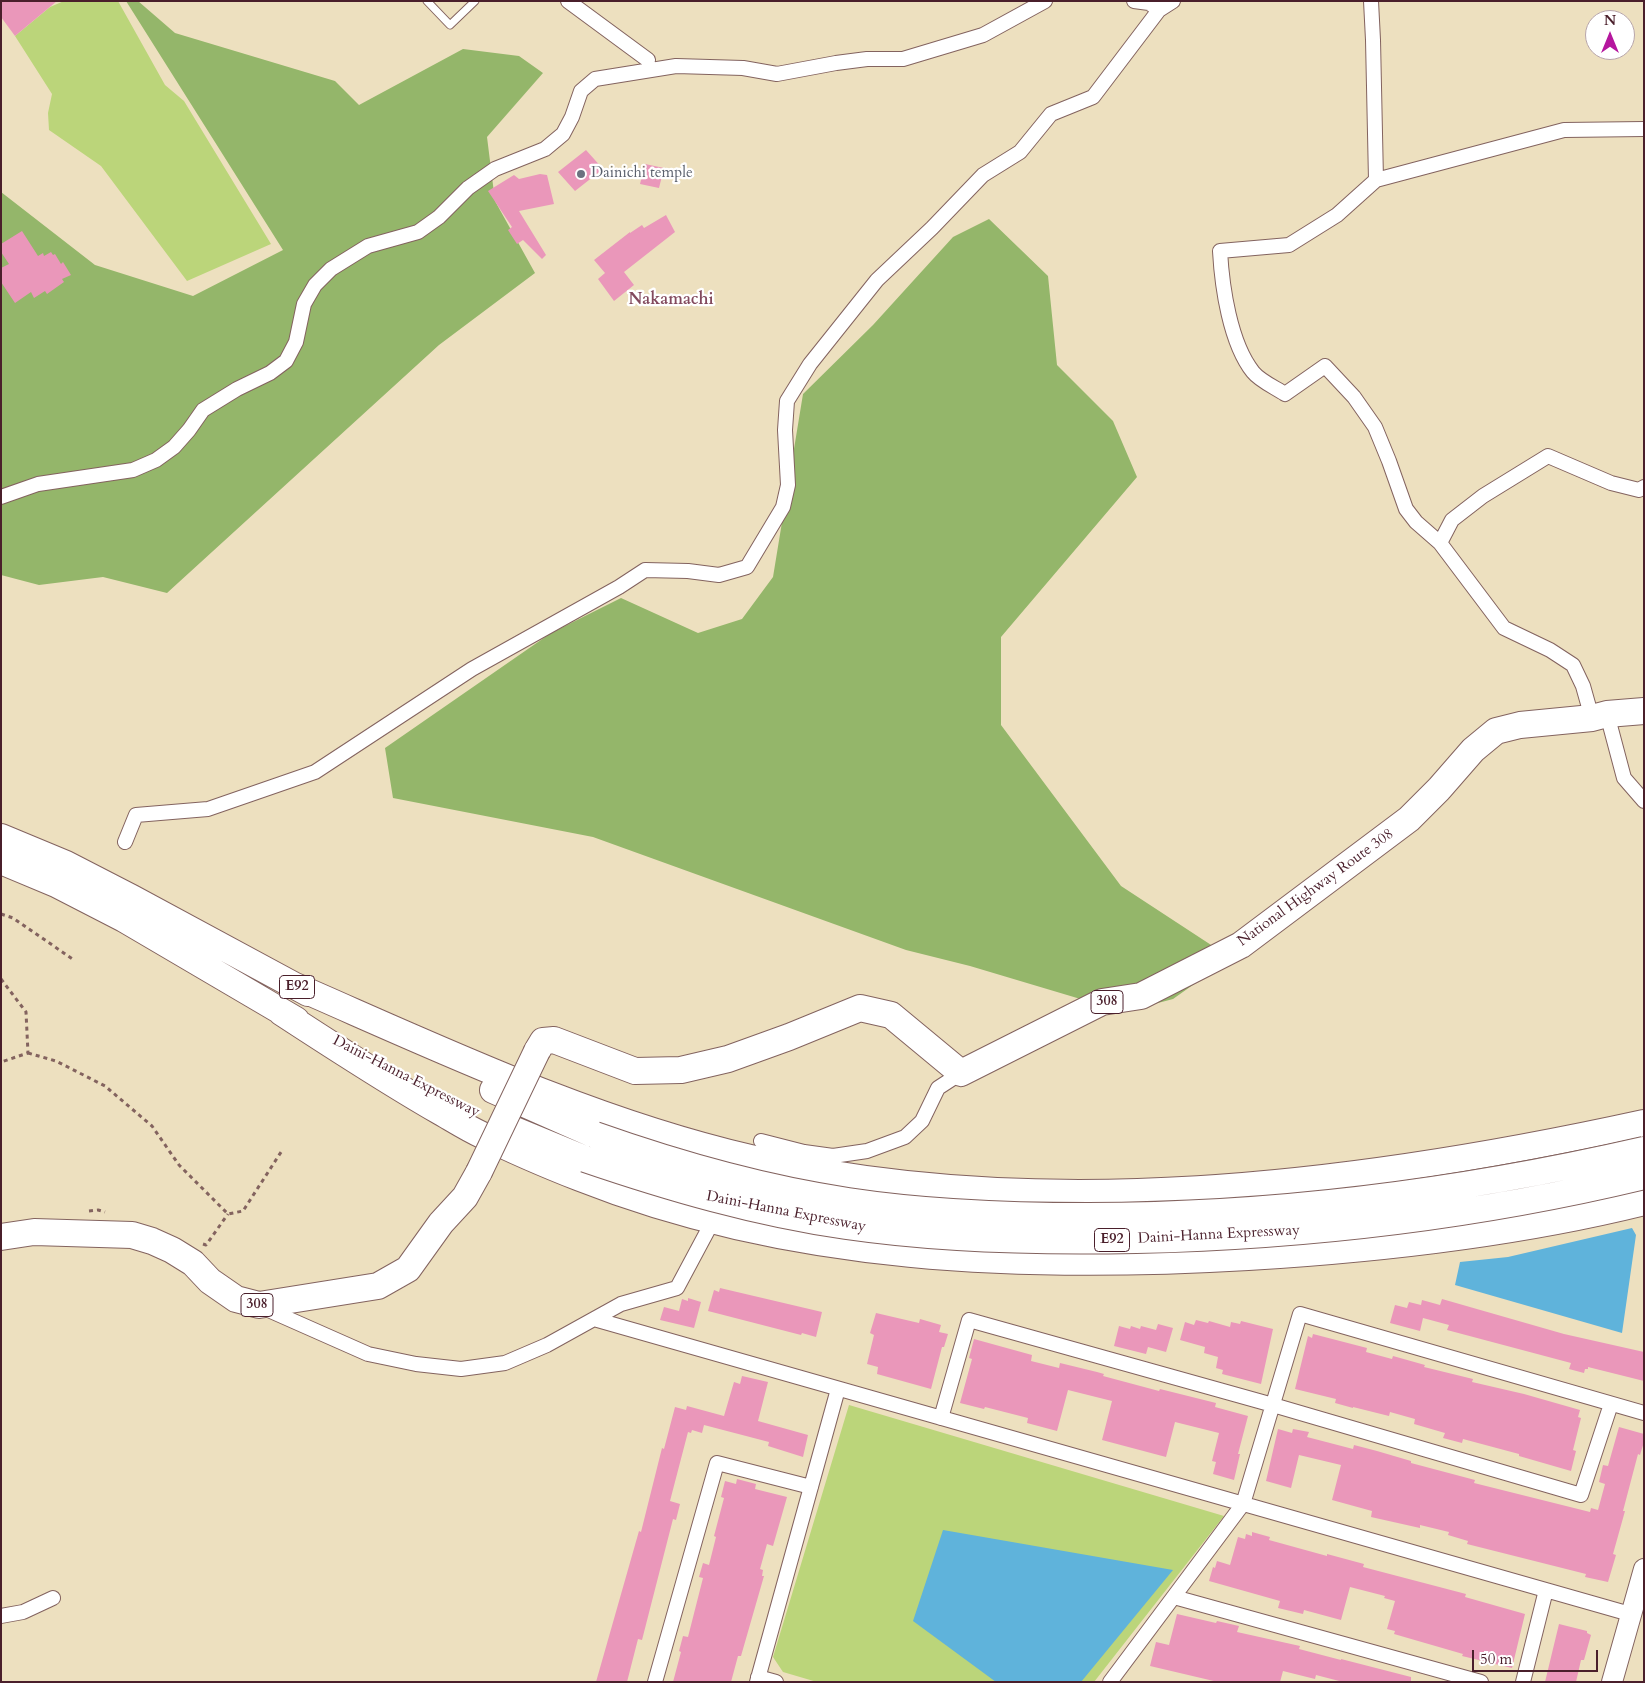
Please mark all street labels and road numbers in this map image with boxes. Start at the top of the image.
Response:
street label: National Highway Route 308 [1234,825,1398,951]
road number: E92 [280,976,314,999]
road number: 308 [1091,990,1123,1014]
street label: Daini-Hanna Expressway [330,1032,482,1122]
street label: Daini-Hanna Expressway [705,1188,867,1236]
street label: Daini-Hanna Expressway [1137,1222,1301,1248]
road number: E92 [1094,1228,1130,1252]
road number: 308 [241,1294,273,1316]

